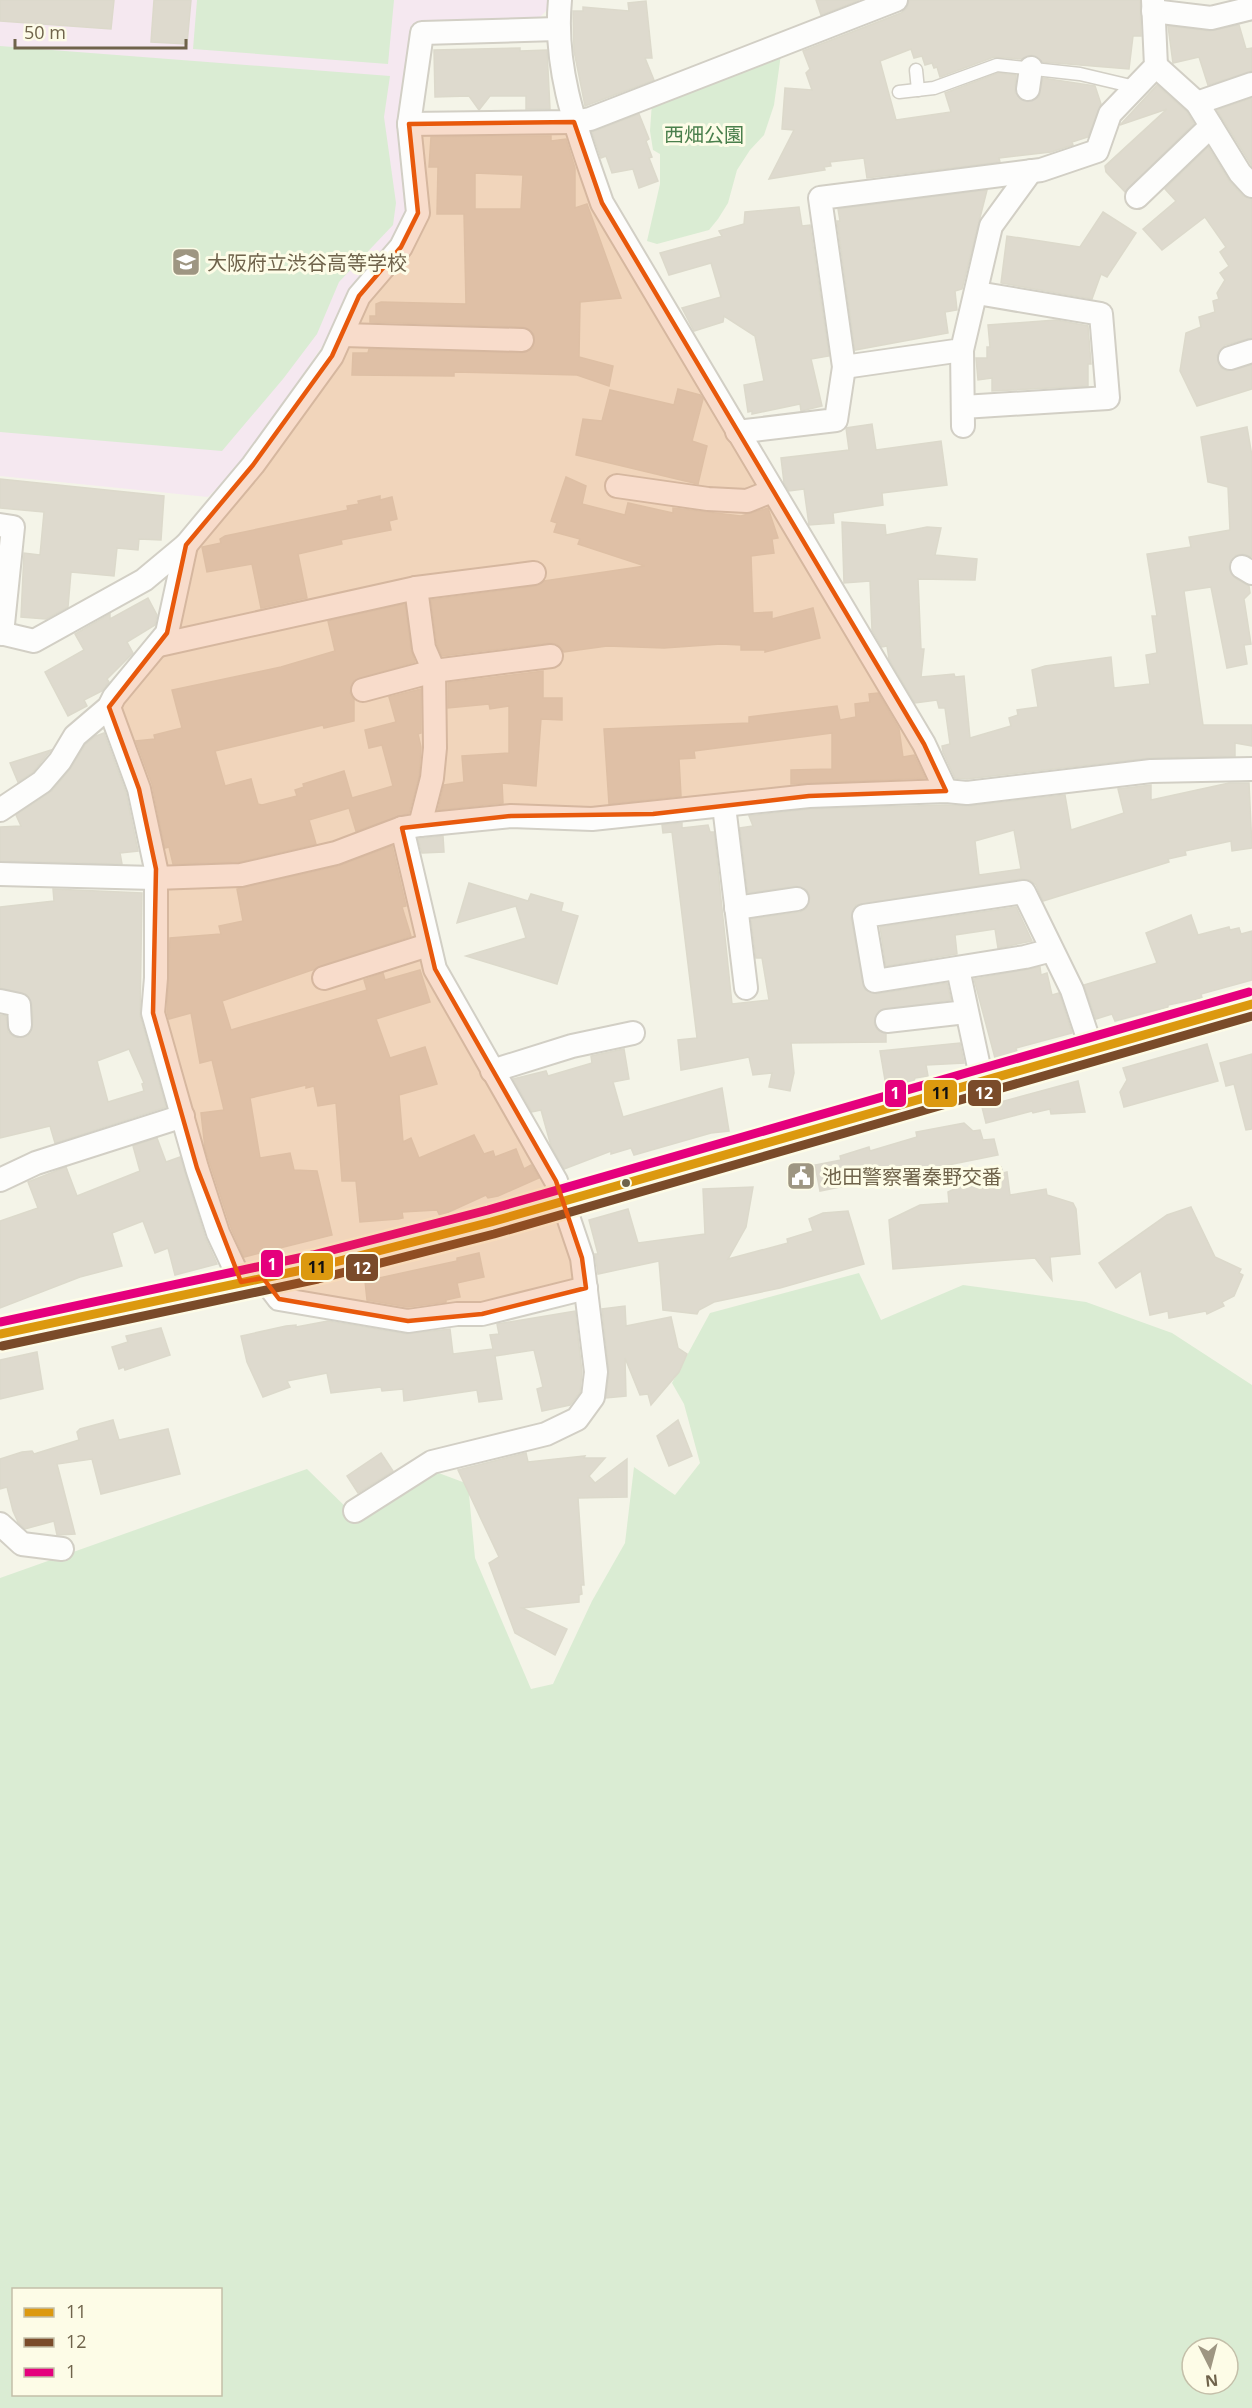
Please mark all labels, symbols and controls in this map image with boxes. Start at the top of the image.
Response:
scale bar [15,12,186,50]
text: 50 m [24,20,66,44]
park label: 西畑公園 [664,121,744,148]
school or university icon: 大阪府立渋谷高等学校 [170,246,202,278]
place label: 大阪府立渋谷高等学校 [207,249,407,276]
line badge: 1 [884,1079,907,1108]
line badge: 11 [923,1079,958,1108]
line badge: 12 [967,1079,1002,1107]
text: 1 [890,1082,900,1104]
text: 11 [932,1082,950,1104]
text: 12 [975,1082,993,1104]
public building icon: 池田警察署秦野交番 [785,1160,817,1192]
place label: 池田警察署秦野交番 [822,1163,1002,1190]
unlabelled marker [620,1177,632,1189]
line badge: 1 [260,1249,284,1278]
line badge: 11 [300,1252,334,1281]
text: 1 [267,1253,277,1275]
line badge: 12 [345,1253,379,1282]
text: 11 [308,1256,326,1278]
text: 12 [353,1257,371,1279]
legend [12,2288,222,2396]
text: 11 [66,2299,87,2323]
text: 12 [66,2329,87,2353]
north arrow [1180,2336,1240,2396]
text: 1 [66,2359,76,2383]
text: N [1204,2369,1219,2393]

